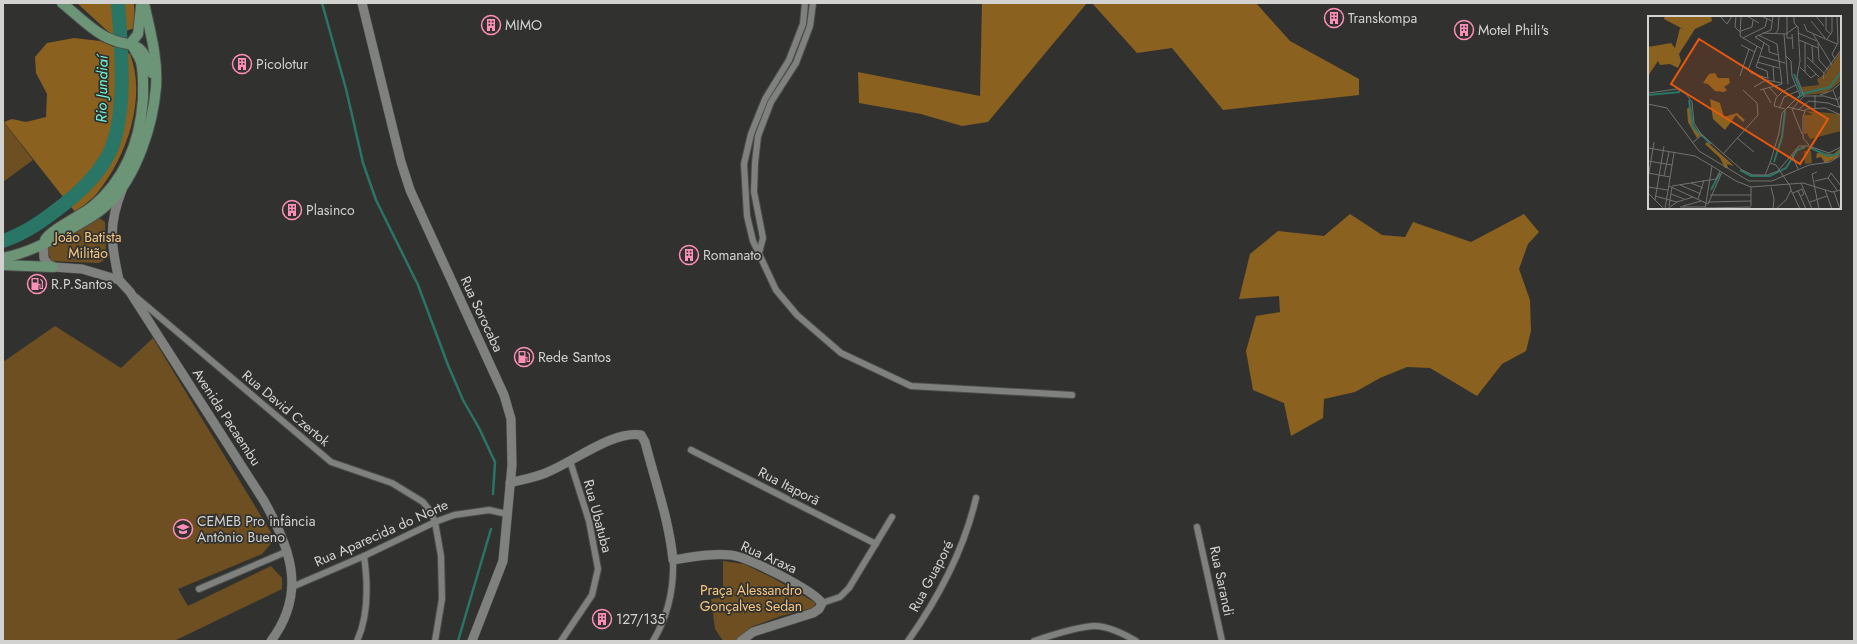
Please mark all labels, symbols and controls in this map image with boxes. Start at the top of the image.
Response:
building icon: Transkompa [1323,7,1345,29]
place label: Transkompa [1348,8,1417,28]
building icon: MIMO [480,14,502,36]
place label: MIMO [505,15,542,35]
inset map [1648,16,1841,209]
building icon: Motel Phili's [1453,19,1475,41]
place label: Motel Phili's [1478,20,1549,40]
water label: Rio Jundiaí [90,53,114,123]
building icon: Picolotur [231,53,253,75]
place label: Picolotur [256,54,308,74]
building icon: Plasinco [281,199,303,221]
place label: Plasinco [306,200,355,220]
park label: João Batista Militão [53,227,121,263]
building icon: Romanato [678,244,700,266]
place label: Romanato [703,245,762,265]
fuel station icon: R.P.Santos [26,273,48,295]
street label: Rua Sorocaba [456,273,508,355]
place label: R.P.Santos [51,274,113,294]
fuel station icon: Rede Santos [513,346,535,368]
place label: Rede Santos [538,347,611,367]
street label: Avenida Pacaembu [188,364,266,470]
street label: Rua David Czertok [238,365,335,451]
street label: Rua Itaporã [755,462,823,510]
street label: Rua Ubatuba [579,477,617,555]
street label: Rua Aparecida do Norte [311,494,451,572]
place label: CEMEB Pro infância Antônio Bueno [197,511,315,547]
school or university icon: CEMEB Pro infância Antônio Bueno [172,518,194,540]
street label: Rua Araxa [738,536,800,578]
street label: Rua Guaporé [904,537,958,615]
street label: Rua Sarandi [1205,544,1239,618]
park label: Praça Alessandro Gonçalves Sedan [700,580,802,616]
building icon: 127/135 [591,608,613,630]
place label: 127/135 [616,609,665,629]

